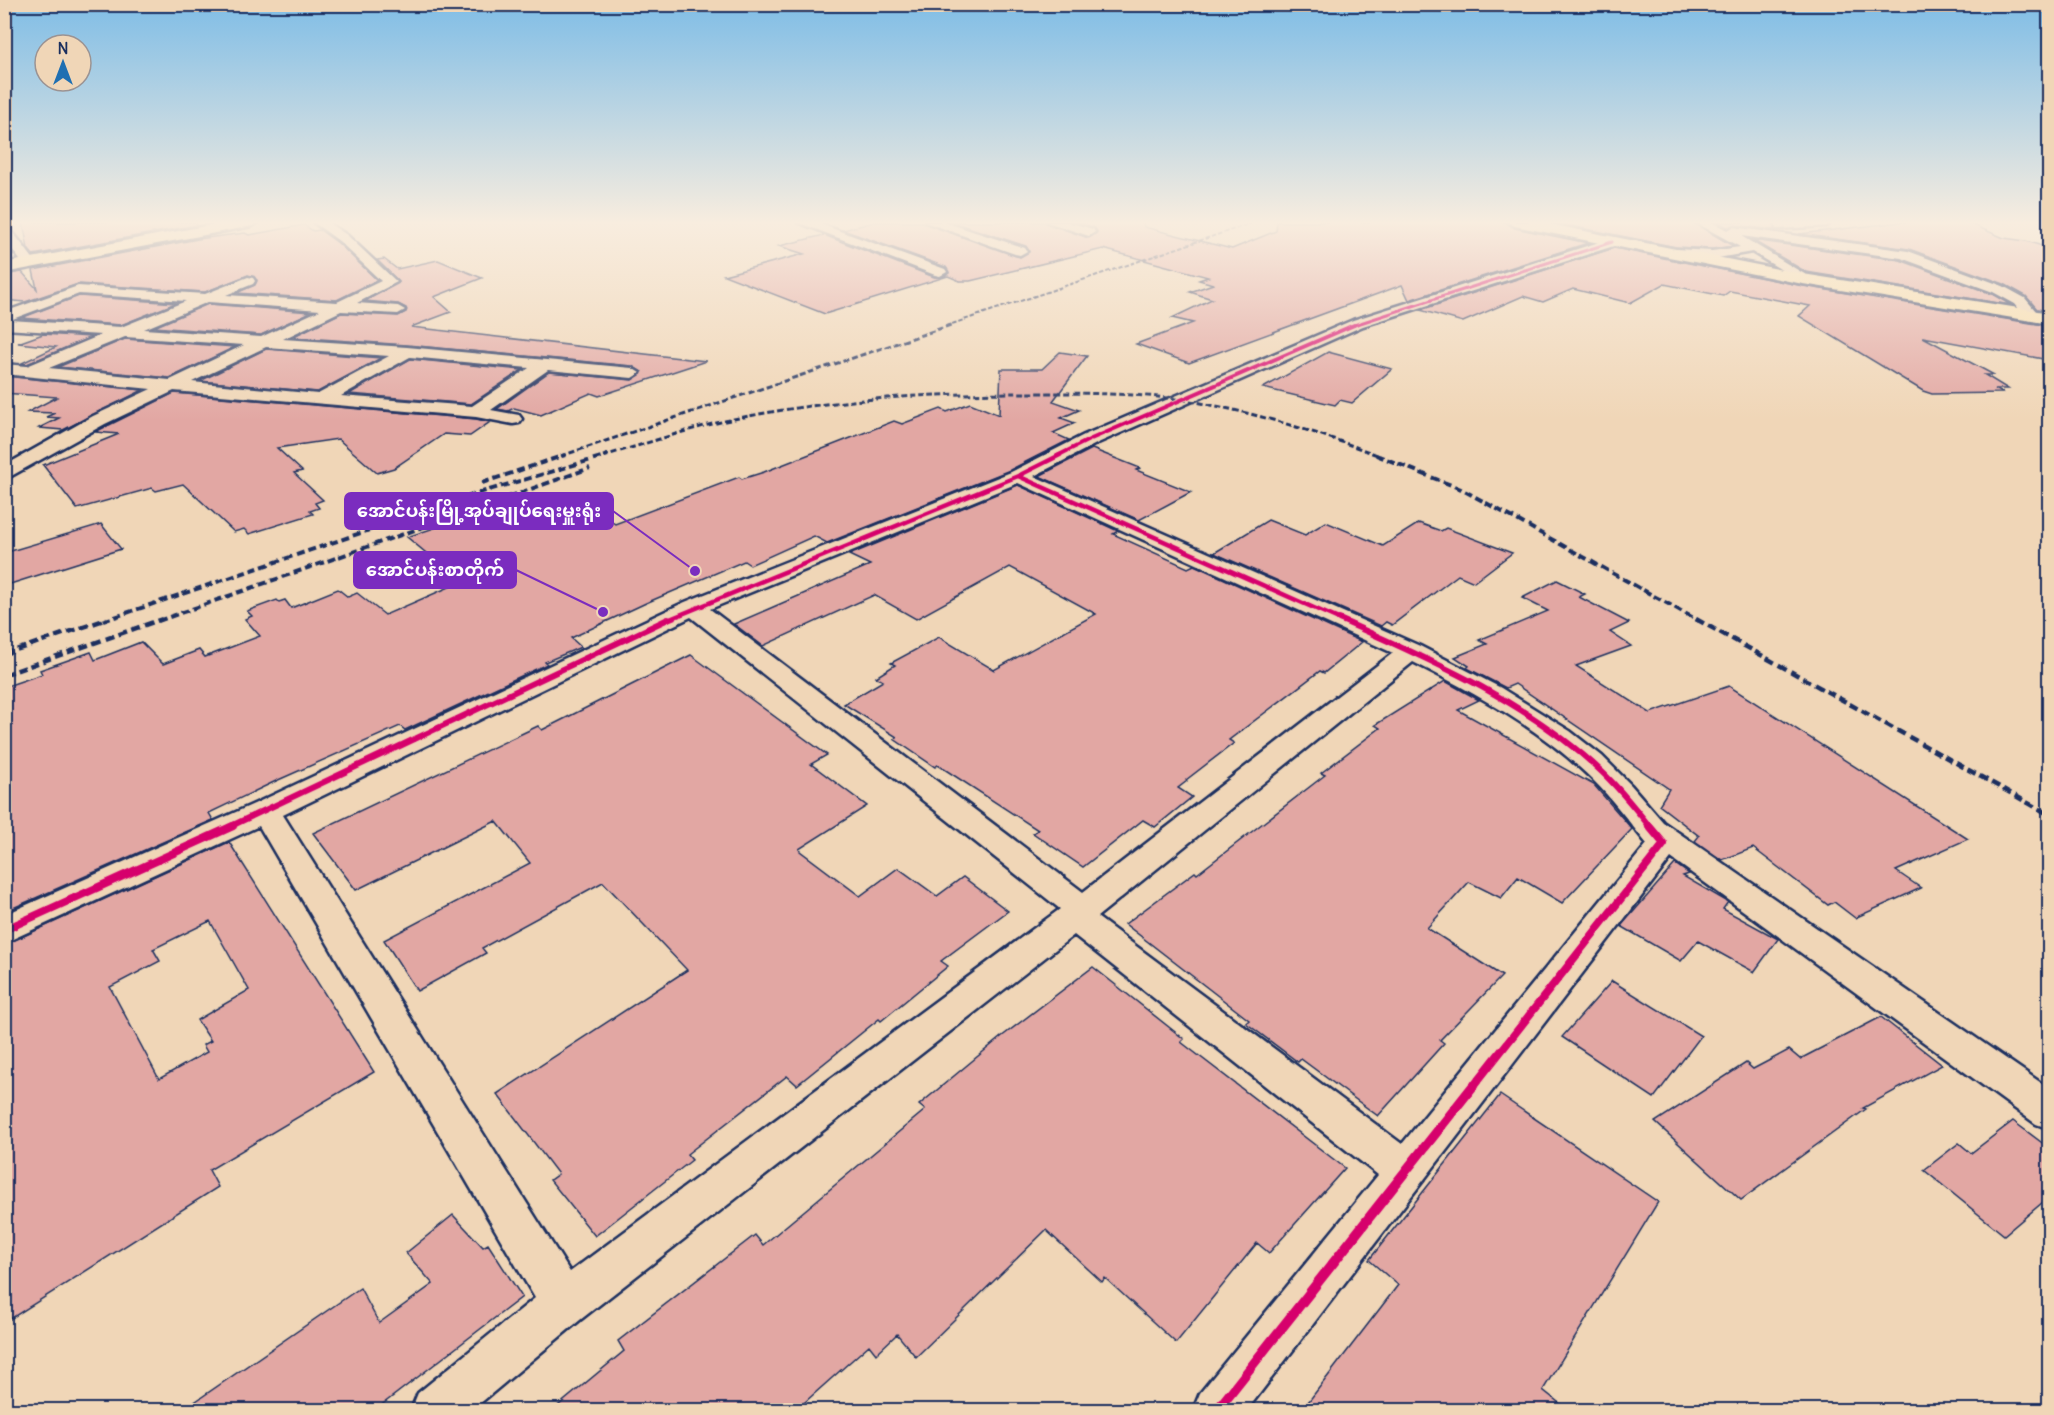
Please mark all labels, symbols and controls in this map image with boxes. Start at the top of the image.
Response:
north arrow [33,33,93,93]
text: N [57,38,69,58]
callout: အောင်ပန်းမြို့အုပ်ချုပ်ရေးမှူးရုံး [345,493,613,529]
text: အောင်ပန်းမြို့အုပ်ချုပ်ရေးမှူးရုံး [357,499,601,526]
callout: အောင်ပန်းစာတိုက် [354,552,516,588]
text: အောင်ပန်းစာတိုက် [366,558,504,584]

